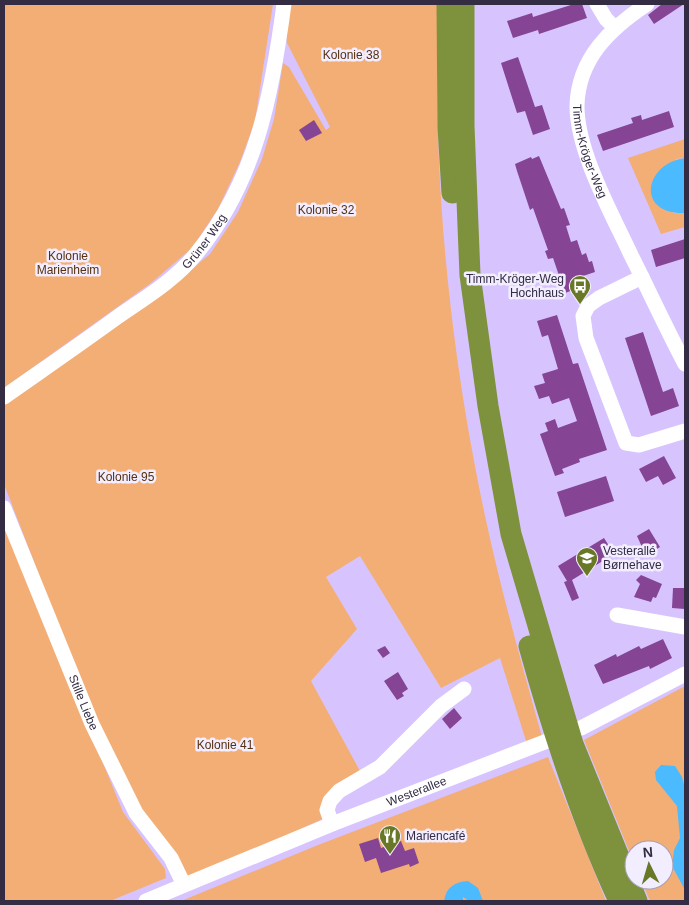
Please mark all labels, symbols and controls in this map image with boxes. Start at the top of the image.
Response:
park label: Kolonie 38 [323,48,380,62]
street label: Timm-Kröger-Weg [570,104,610,200]
park label: Kolonie 32 [298,203,355,217]
street label: Grüner Weg [179,211,229,272]
park label: Kolonie Marienheim [37,249,99,277]
place label: Timm-Kröger-Weg Hochhaus [466,272,564,300]
bus stop icon: Timm-Kröger-Weg Hochhaus [568,274,592,305]
park label: Kolonie 95 [98,470,155,484]
place label: Vesterallé Børnehave [603,544,662,572]
school or university icon: Vesterallé Børnehave [575,546,599,577]
street label: Stille Liebe [66,673,101,733]
park label: Kolonie 41 [197,738,254,752]
street label: Westerallee [385,773,449,809]
restaurant icon: Mariencafé [378,824,402,855]
place label: Mariencafé [406,829,466,843]
north arrow [624,840,674,890]
text: N [642,844,654,860]

